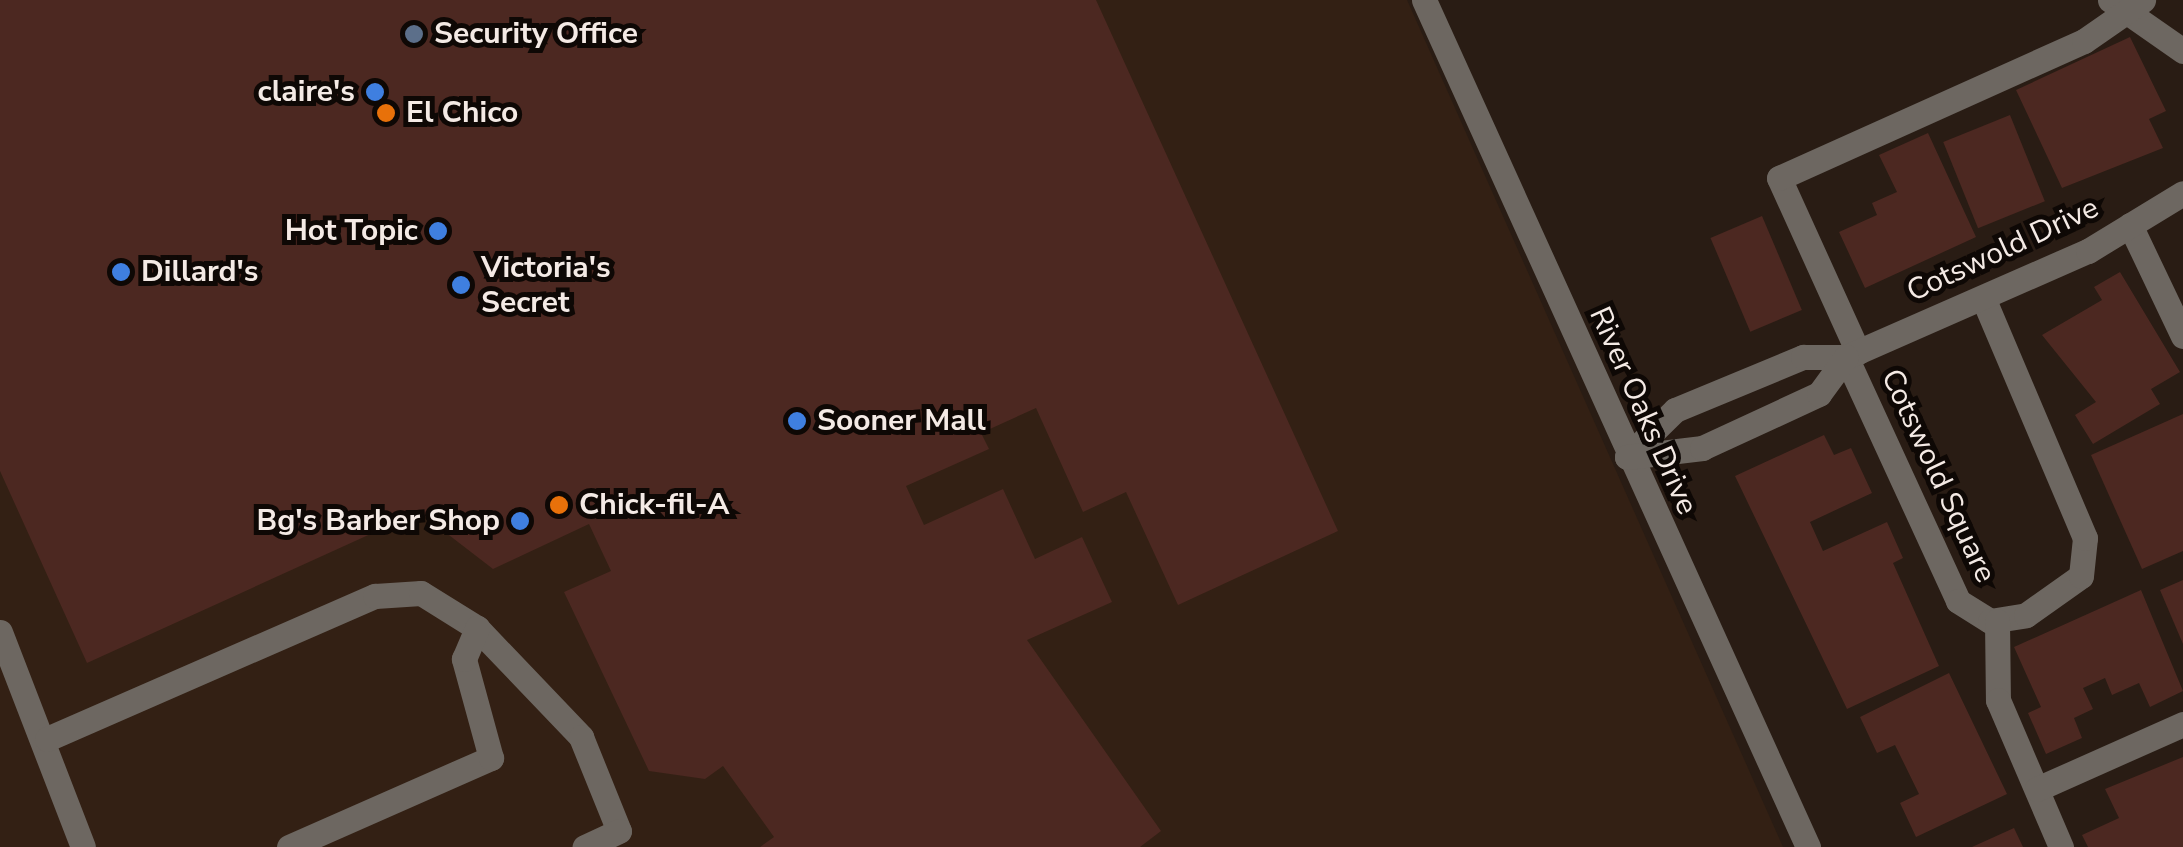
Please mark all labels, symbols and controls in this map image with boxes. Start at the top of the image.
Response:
place label: Security Office [434,16,638,52]
marker: Security Office [403,23,425,45]
place label: claire's [258,74,355,110]
marker: claire's [364,81,386,103]
place label: El Chico [406,95,518,131]
marker: El Chico [375,102,397,124]
street label: Cotswold Drive [1902,190,2104,310]
place label: Hot Topic [285,213,418,249]
marker: Hot Topic [427,220,449,242]
place label: Victoria's Secret [481,250,611,320]
place label: Dillard's [141,254,258,290]
marker: Dillard's [110,261,132,283]
marker: Victoria's Secret [450,274,472,296]
street label: River Oaks Drive [1581,302,1705,520]
street label: Cotswold Square [1873,364,2003,588]
place label: Sooner Mall [817,403,986,439]
marker: Sooner Mall [786,410,808,432]
place label: Chick-fil-A [579,487,730,523]
marker: Chick-fil-A [548,494,570,516]
place label: Bg's Barber Shop [257,503,500,539]
marker: Bg's Barber Shop [509,510,531,532]

